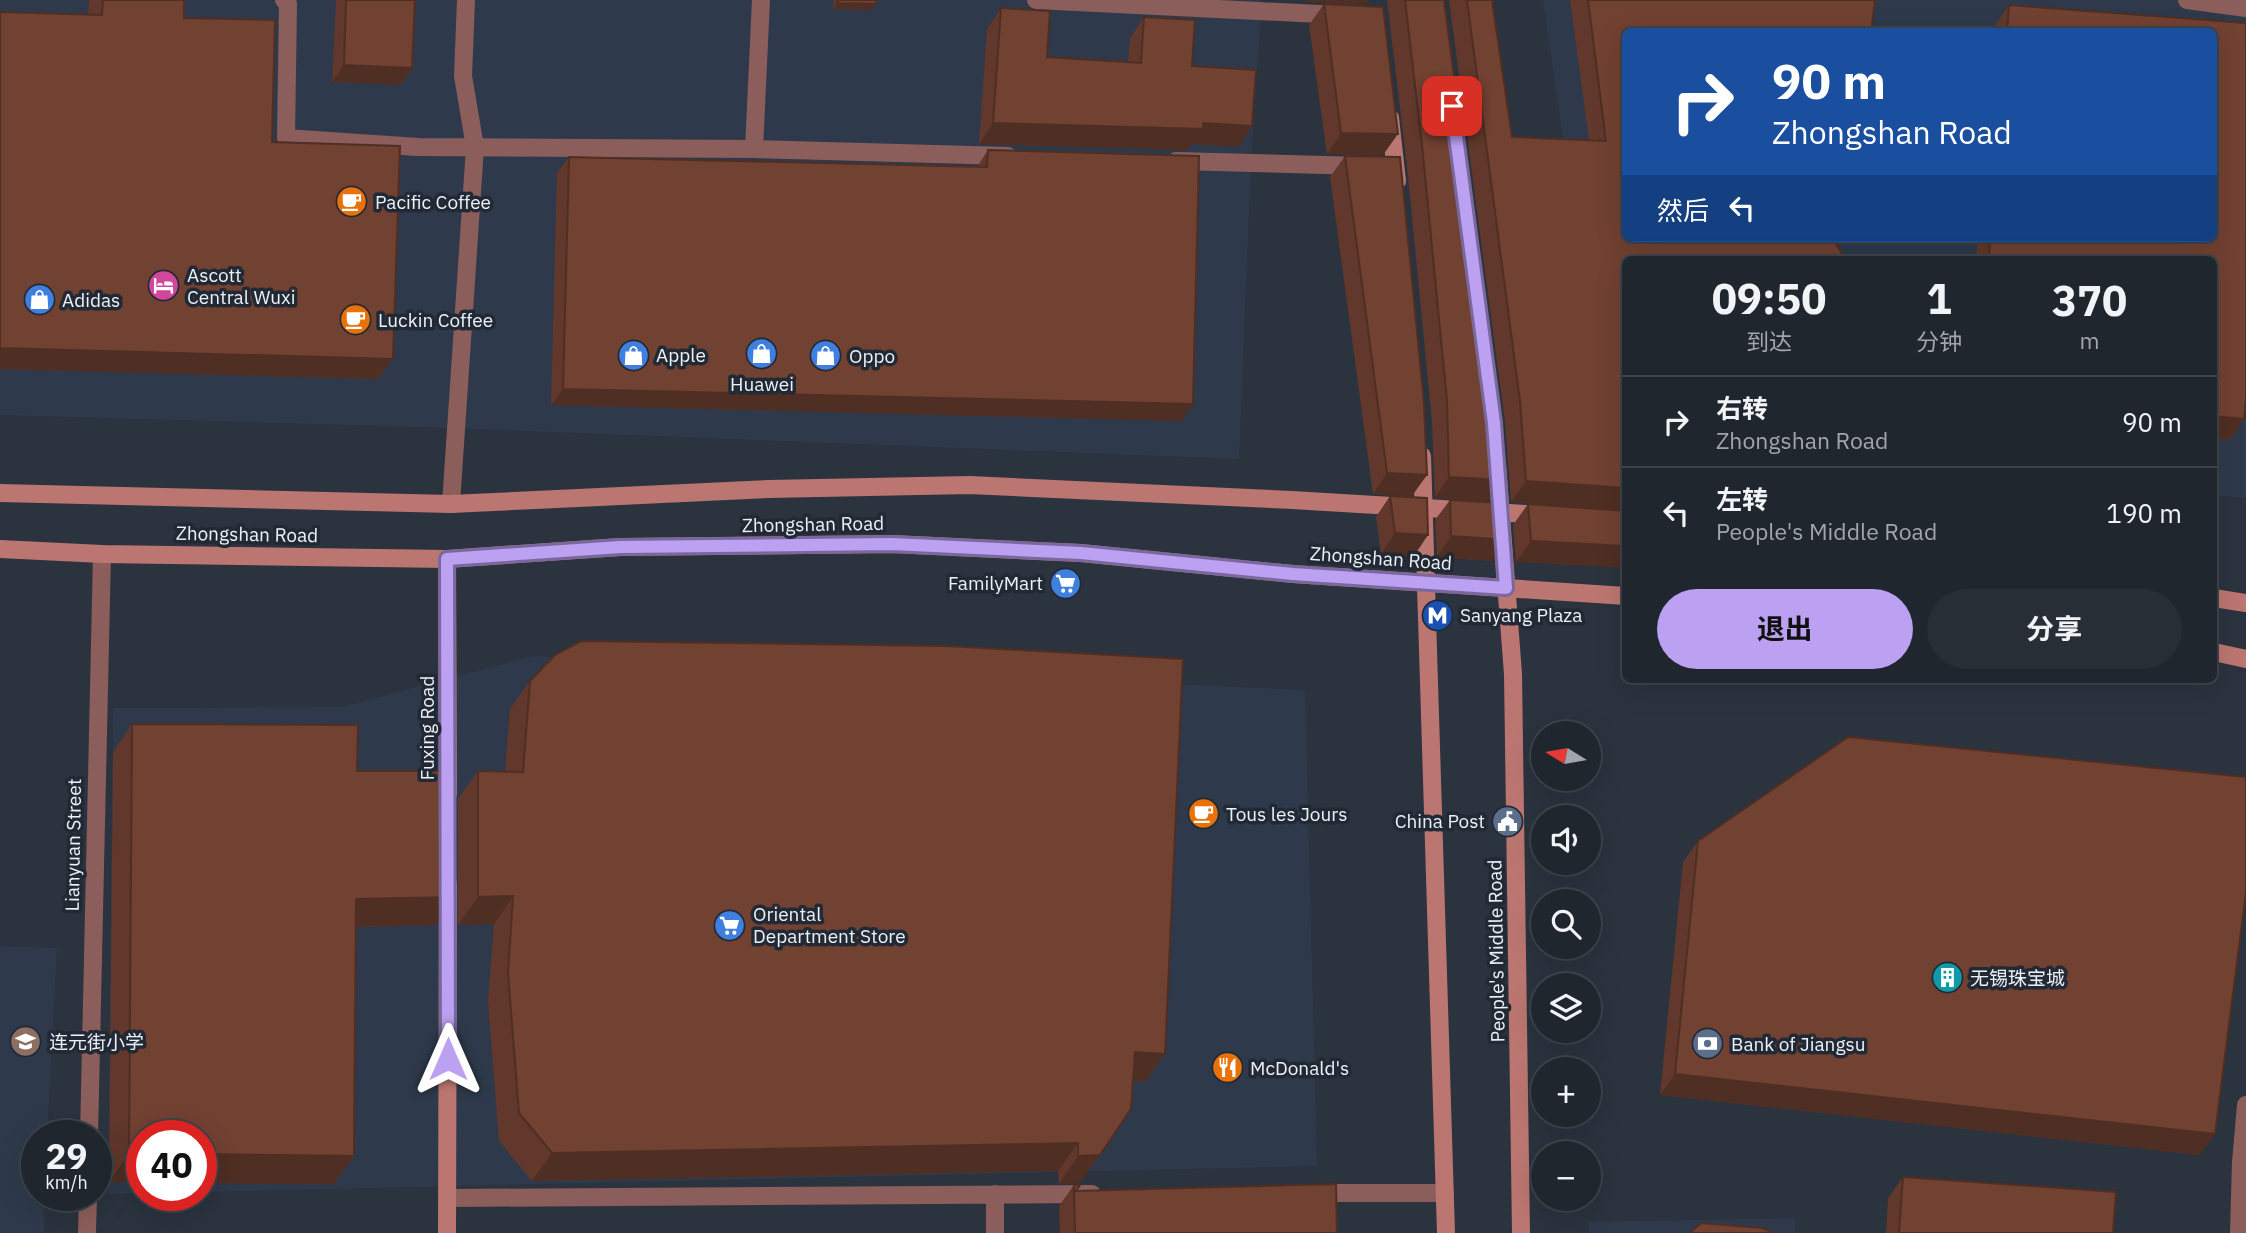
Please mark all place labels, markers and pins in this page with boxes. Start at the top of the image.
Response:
pin [1422,76,1482,136]
cafe icon: Pacific Coffee [335,185,369,219]
place label: Pacific Coffee [375,190,491,214]
place label: Ascott Central Wuxi [187,263,295,309]
hotel icon: Ascott Central Wuxi [147,269,181,303]
shop icon: Adidas [22,283,56,317]
place label: Adidas [62,288,120,312]
cafe icon: Luckin Coffee [338,303,372,337]
place label: Luckin Coffee [378,308,493,332]
shop icon: Huawei [745,336,779,370]
shop icon: Apple [616,338,650,372]
shop icon: Oppo [809,339,843,373]
place label: Apple [656,343,706,367]
place label: Oppo [849,344,895,368]
place label: Huawei [730,372,794,396]
supermarket icon: FamilyMart [1049,566,1083,600]
place label: FamilyMart [948,571,1043,595]
metro station icon: Sanyang Plaza [1420,598,1454,632]
place label: Sanyang Plaza [1460,603,1582,627]
cafe icon: Tous les Jours [1186,797,1220,831]
place label: Tous les Jours [1226,802,1348,826]
public building icon: China Post [1491,804,1525,838]
place label: China Post [1395,809,1485,833]
place label: Oriental Department Store [753,902,906,948]
supermarket icon: Oriental Department Store [713,908,747,942]
building icon: 无锡珠宝城 [1930,961,1964,995]
place label: 无锡珠宝城 [1970,966,2065,990]
school or university icon: 连元街小学 [9,1025,43,1059]
bank icon: Bank of Jiangsu [1691,1027,1725,1061]
place label: 连元街小学 [49,1030,144,1054]
place label: Bank of Jiangsu [1731,1032,1865,1056]
restaurant icon: McDonald's [1210,1051,1244,1085]
place label: McDonald's [1250,1056,1349,1080]

